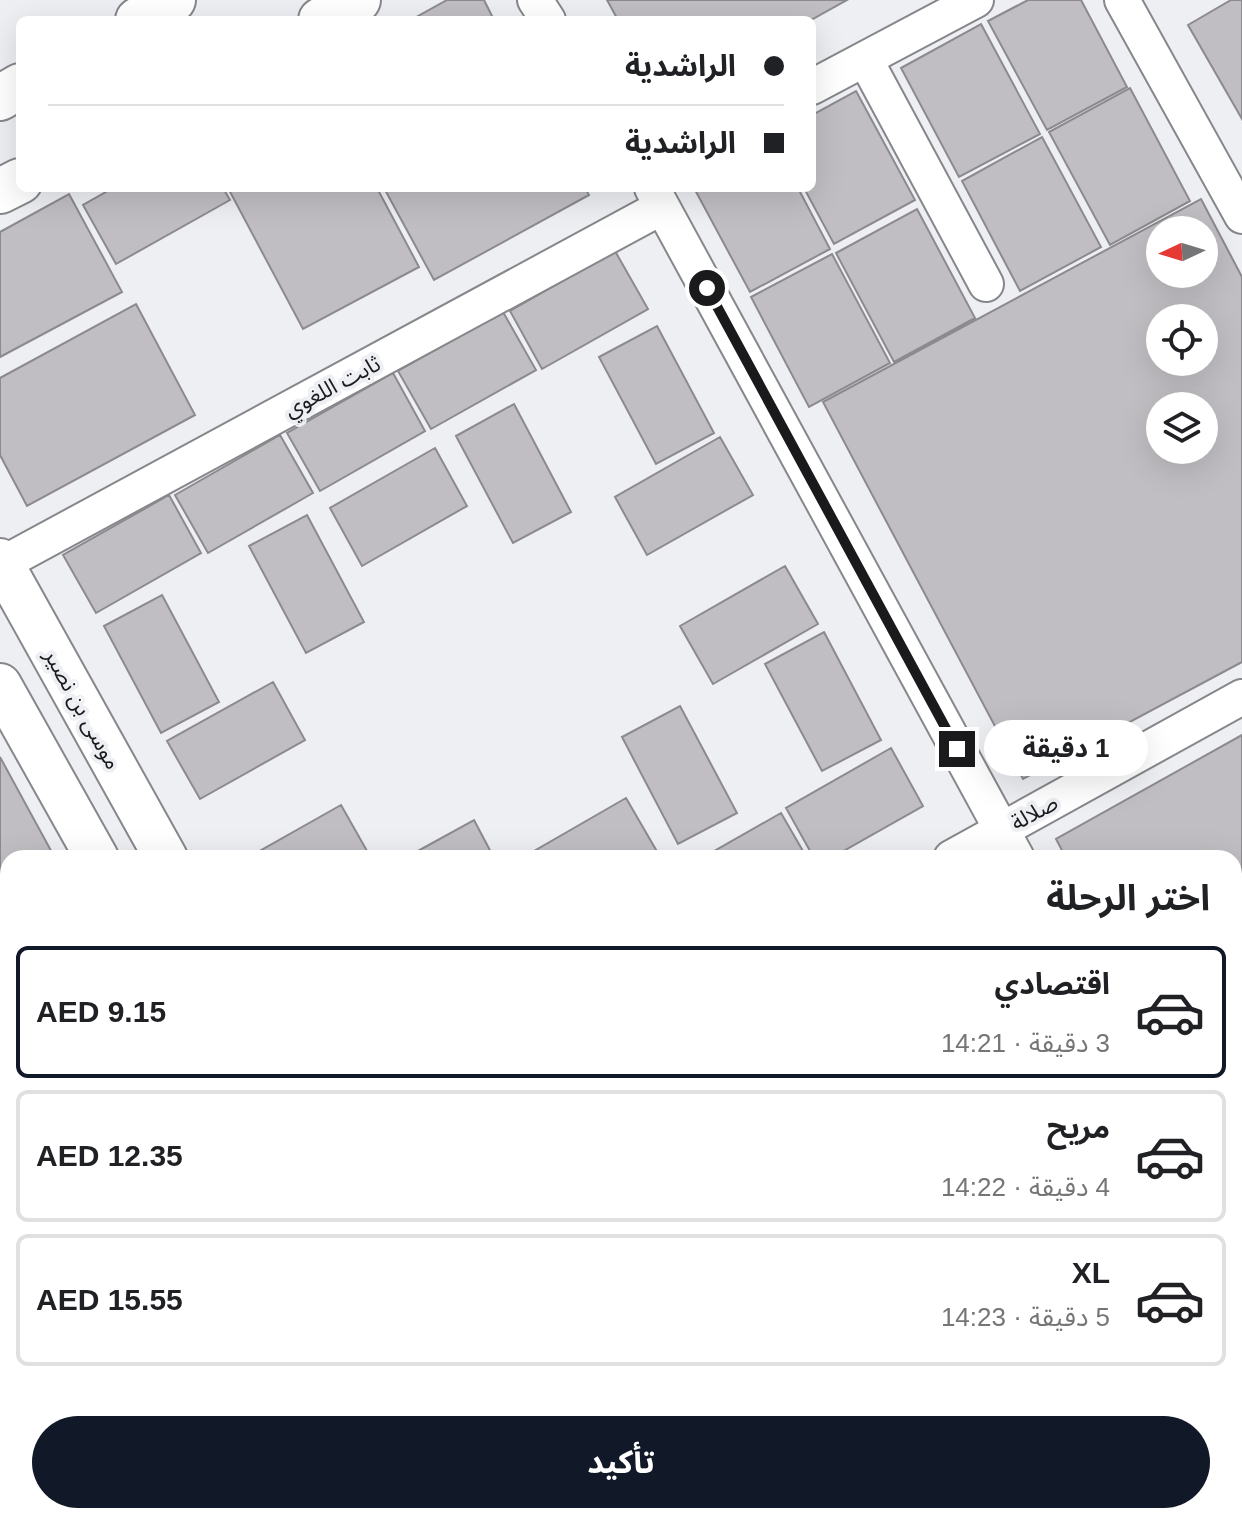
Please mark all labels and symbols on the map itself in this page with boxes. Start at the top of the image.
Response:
north arrow [1146,216,1218,288]
route start [689,270,725,306]
street label: ثابت اللغوي [280,351,386,426]
street label: موسى بن نصير [39,644,126,774]
callout: 1 دقيقة [985,721,1149,777]
route end [939,731,975,767]
street label: صلالة [1007,790,1062,835]

